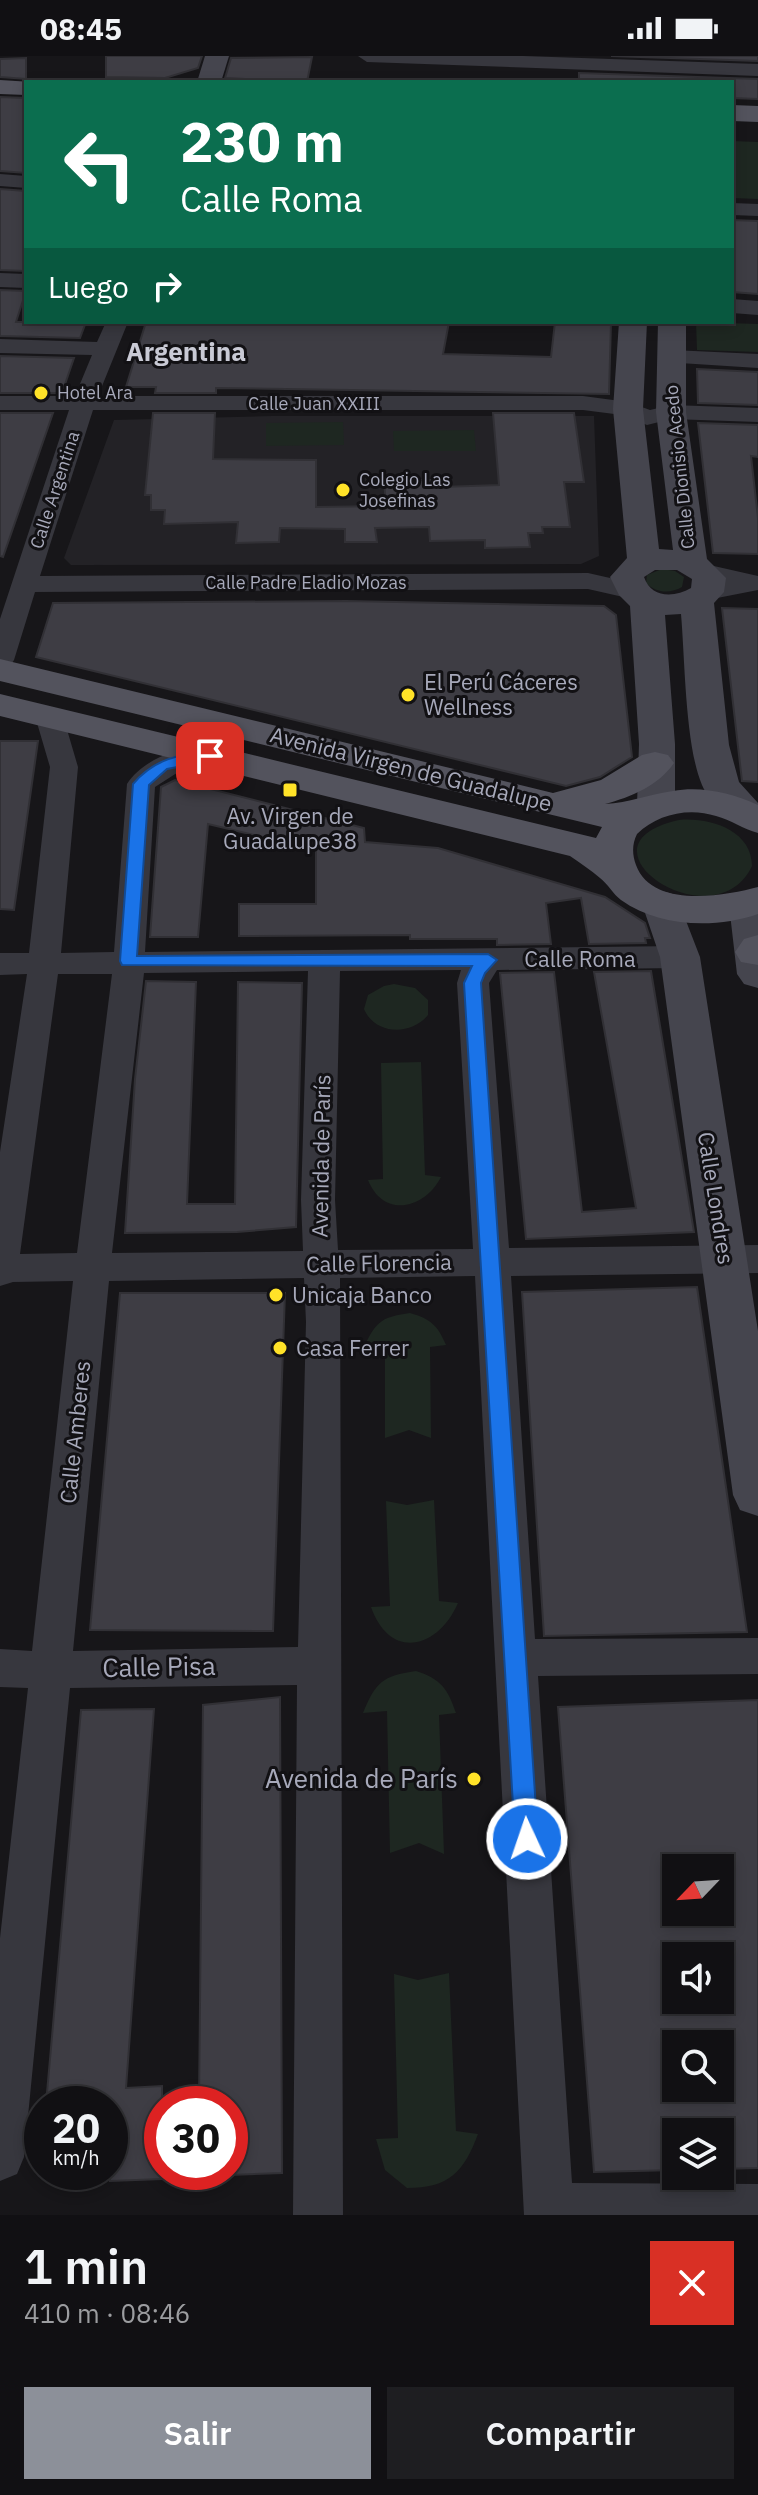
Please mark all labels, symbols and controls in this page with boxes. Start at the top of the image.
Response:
text: 08:45 [40,9,122,48]
text: 230 m [180,105,344,177]
icon: left [48,112,152,216]
text: Calle Roma [180,175,363,222]
icon: right [145,264,189,308]
text: Luego [48,267,129,306]
district label: Argentina [126,334,246,368]
place label: Hotel Ara [57,381,133,404]
marker: Hotel Ara [32,384,50,402]
street label: Calle Dionisio Acedo [659,384,700,550]
street label: Calle Juan XXIII [248,392,380,415]
street label: Calle Argentina [25,428,85,552]
place label: Colegio Las Josefinas [359,468,451,512]
marker: Colegio Las Josefinas [334,481,352,499]
street label: Calle Padre Eladio Mozas [205,571,407,594]
place label: El Perú Cáceres Wellness [424,667,578,721]
marker: El Perú Cáceres Wellness [399,686,417,704]
street label: Avenida Virgen de Guadalupe [267,719,555,818]
pin [176,722,244,790]
icon: arrive [188,734,232,778]
marker: Av. Virgen de Guadalupe38 [281,781,299,799]
place label: Av. Virgen de Guadalupe38 [223,801,357,855]
street label: Calle Roma [524,944,636,973]
street label: Avenida de París [305,1074,336,1238]
street label: Calle Londres [692,1130,741,1266]
street label: Calle Florencia [306,1247,452,1278]
place label: Unicaja Banco [292,1280,432,1309]
marker: Unicaja Banco [267,1286,285,1304]
place label: Casa Ferrer [296,1333,409,1362]
marker: Casa Ferrer [271,1339,289,1357]
street label: Calle Amberes [53,1359,96,1505]
street label: Calle Pisa [102,1648,216,1684]
place label: Avenida de París [265,1761,458,1795]
marker: Avenida de París [465,1770,483,1788]
position arrow [485,1797,569,1881]
north arrow [662,1854,734,1926]
map controls [662,1854,734,2190]
button: sound [662,1942,734,2014]
button: search [662,2030,734,2102]
speed limit sign: 30 [144,2086,248,2190]
text: 20 [52,2102,100,2154]
button: layers [662,2118,734,2190]
text: km/h [52,2144,100,2171]
text: 1 min [24,2235,148,2297]
button: close [650,2241,734,2325]
text: 410 m · 08:46 [24,2296,190,2330]
button: Salir [24,2387,371,2479]
button: Compartir [387,2387,734,2479]

